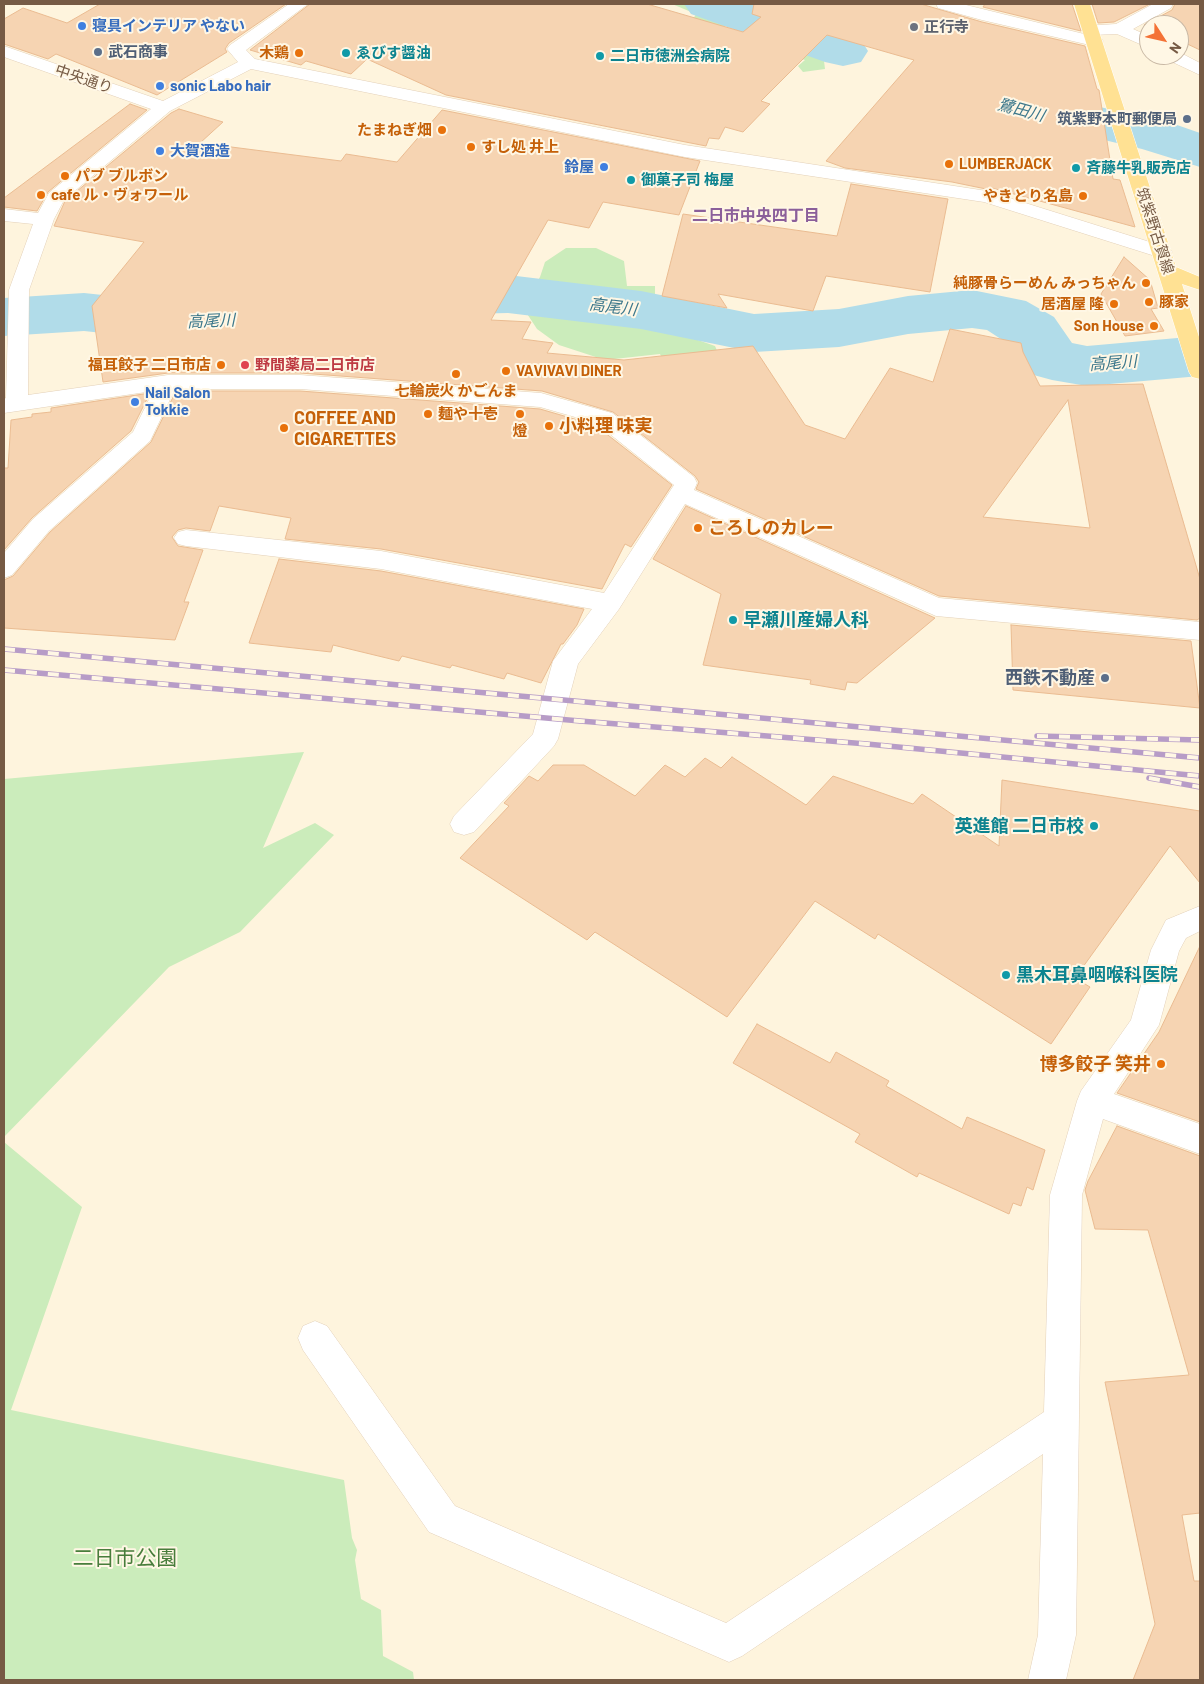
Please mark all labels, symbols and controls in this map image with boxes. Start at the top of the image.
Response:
north arrow [1139,15,1189,65]
place label: 寝具インテリア やない [92,17,245,35]
place label: 正行寺 [924,18,969,36]
marker: 寝具インテリア やない [76,20,88,32]
marker: 正行寺 [908,21,920,33]
text: N [1166,40,1186,57]
place label: 武石商事 [108,43,168,61]
place label: 木鶏 [259,44,289,62]
place label: ゑびす醤油 [356,44,431,62]
marker: 武石商事 [92,46,104,58]
marker: 木鶏 [293,47,305,59]
marker: ゑびす醤油 [340,47,352,59]
place label: 二日市徳洲会病院 [610,47,730,65]
marker: 二日市徳洲会病院 [594,50,606,62]
street label: 中央通り [53,61,115,97]
place label: sonic Labo hair [170,77,271,95]
marker: sonic Labo hair [154,80,166,92]
water label: 鷺田川 [995,95,1047,125]
place label: 筑紫野本町郵便局 [1057,110,1177,128]
marker: 筑紫野本町郵便局 [1181,113,1193,125]
place label: たまねぎ畑 [357,121,432,139]
marker: たまねぎ畑 [436,124,448,136]
place label: すし処 井上 [481,138,559,156]
marker: すし処 井上 [465,141,477,153]
place label: 大賀酒造 [170,142,230,160]
marker: 大賀酒造 [154,145,166,157]
place label: LUMBERJACK [959,155,1052,173]
place label: 鈴屋 [564,158,594,176]
marker: LUMBERJACK [943,158,955,170]
place label: 斉藤牛乳販売店 [1086,159,1191,177]
marker: 鈴屋 [598,161,610,173]
marker: 斉藤牛乳販売店 [1070,162,1082,174]
place label: パブ ブルボン [75,167,168,185]
marker: パブ ブルボン [59,170,71,182]
place label: 御菓子司 梅屋 [641,171,734,189]
marker: 御菓子司 梅屋 [625,174,637,186]
street label: 筑紫野古賀線 [1133,185,1177,277]
place label: cafe ル・ヴォワール [51,186,188,204]
place label: やきとり名島 [983,187,1073,205]
marker: cafe ル・ヴォワール [35,189,47,201]
marker: やきとり名島 [1077,190,1089,202]
district label: 二日市中央四丁目 [692,206,820,226]
place label: 純豚骨らーめん みっちゃん [953,274,1136,292]
marker: 純豚骨らーめん みっちゃん [1140,277,1152,289]
place label: 豚家 [1159,293,1189,311]
water label: 高尾川 [588,295,638,319]
place label: 居酒屋 隆 [1041,295,1104,313]
marker: 豚家 [1143,296,1155,308]
marker: 居酒屋 隆 [1108,298,1120,310]
water label: 高尾川 [187,311,235,331]
place label: Son House [1074,317,1144,335]
marker: Son House [1148,320,1160,332]
water label: 高尾川 [1088,352,1138,374]
place label: 福耳餃子 二日市店 [88,356,211,374]
place label: 野間薬局二日市店 [255,356,375,374]
marker: 福耳餃子 二日市店 [215,359,227,371]
marker: 野間薬局二日市店 [239,359,251,371]
place label: VAVIVAVI DINER [516,362,622,380]
marker: VAVIVAVI DINER [500,365,512,377]
marker: 七輪炭火 かごんま [450,368,462,380]
place label: 七輪炭火 かごんま [395,382,517,400]
place label: Nail Salon Tokkie [145,384,210,419]
marker: Nail Salon Tokkie [129,396,141,408]
place label: 麺や十壱 [438,405,498,423]
place label: COFFEE AND CIGARETTES [294,407,396,449]
marker: 麺や十壱 [422,408,434,420]
marker: 燈 [514,408,526,420]
place label: 小料理 味実 [559,415,653,437]
marker: 小料理 味実 [543,420,555,432]
marker: COFFEE AND CIGARETTES [278,422,290,434]
place label: 燈 [513,422,527,440]
place label: ころしのカレー [708,517,834,539]
marker: ころしのカレー [692,522,704,534]
place label: 早瀬川産婦人科 [743,609,869,631]
marker: 早瀬川産婦人科 [727,614,739,626]
place label: 西鉄不動産 [1005,667,1095,689]
marker: 西鉄不動産 [1099,672,1111,684]
place label: 英進館 二日市校 [954,815,1084,837]
marker: 英進館 二日市校 [1088,820,1100,832]
place label: 黒木耳鼻咽喉科医院 [1016,964,1178,986]
marker: 黒木耳鼻咽喉科医院 [1000,969,1012,981]
place label: 博多餃子 笑井 [1039,1053,1151,1075]
marker: 博多餃子 笑井 [1155,1058,1167,1070]
park label: 二日市公園 [73,1545,177,1571]

